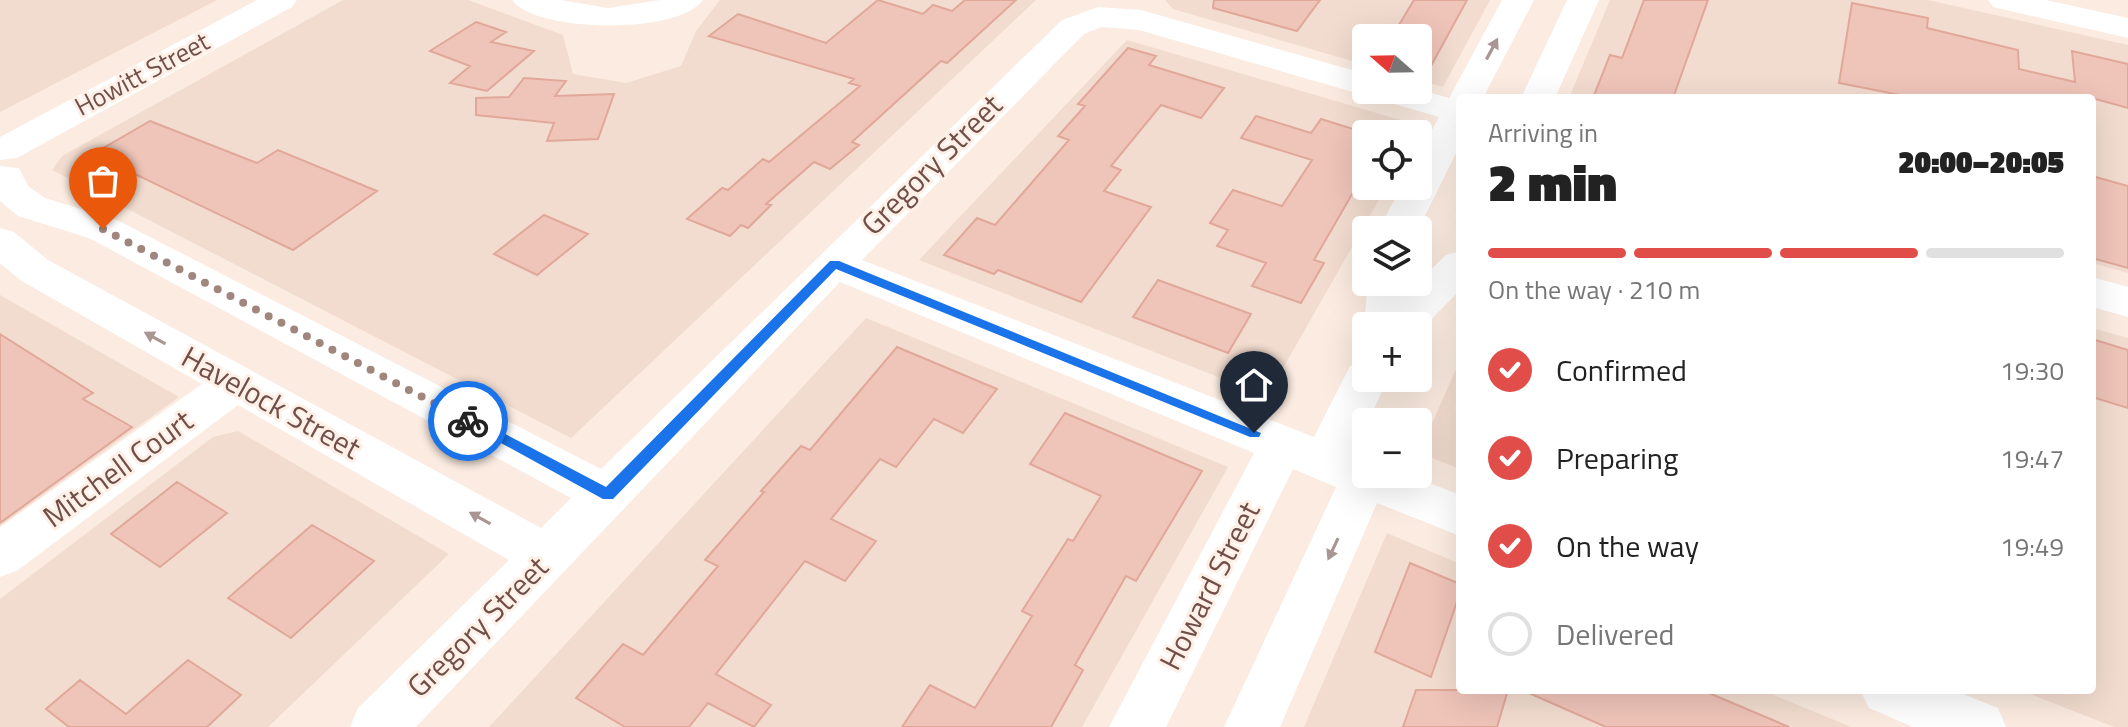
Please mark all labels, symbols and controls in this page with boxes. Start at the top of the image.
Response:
street label: Howitt Street [67,22,216,125]
north arrow [1352,24,1432,104]
map controls [1352,24,1432,488]
one-way arrow [1484,38,1498,60]
street label: Gregory Street [850,83,1013,246]
text: Arriving in [1488,113,1598,152]
button: locate [1352,120,1432,200]
text: 20:00–20:05 [1898,139,2064,185]
text: 2 min [1488,142,1617,221]
pin [69,147,137,229]
icon: bag [81,159,125,203]
button: layers [1352,216,1432,296]
text: On the way · 210 m [1488,270,1700,309]
button: + [1352,312,1432,392]
one-way arrow [144,331,166,345]
street label: Havelock Street [173,334,370,471]
text: Confirmed [1556,347,1687,393]
icon: check [1488,348,1532,392]
pin [1220,351,1288,433]
text: 19:30 [2000,351,2064,390]
icon: home [1232,363,1276,407]
courier [428,381,508,461]
street label: Mitchell Court [33,398,202,538]
icon: bike [446,399,490,443]
button: − [1352,408,1432,488]
text: Preparing [1556,435,1678,481]
icon: check [1488,436,1532,480]
text: 19:47 [2000,439,2064,478]
street label: Howard Street [1147,493,1271,678]
one-way arrow [469,511,491,525]
text: On the way [1556,523,1699,569]
icon: check [1488,524,1532,568]
text: 19:49 [2000,527,2064,566]
one-way arrow [1326,537,1339,561]
street label: Gregory Street [396,545,559,708]
text: Delivered [1556,611,1674,657]

